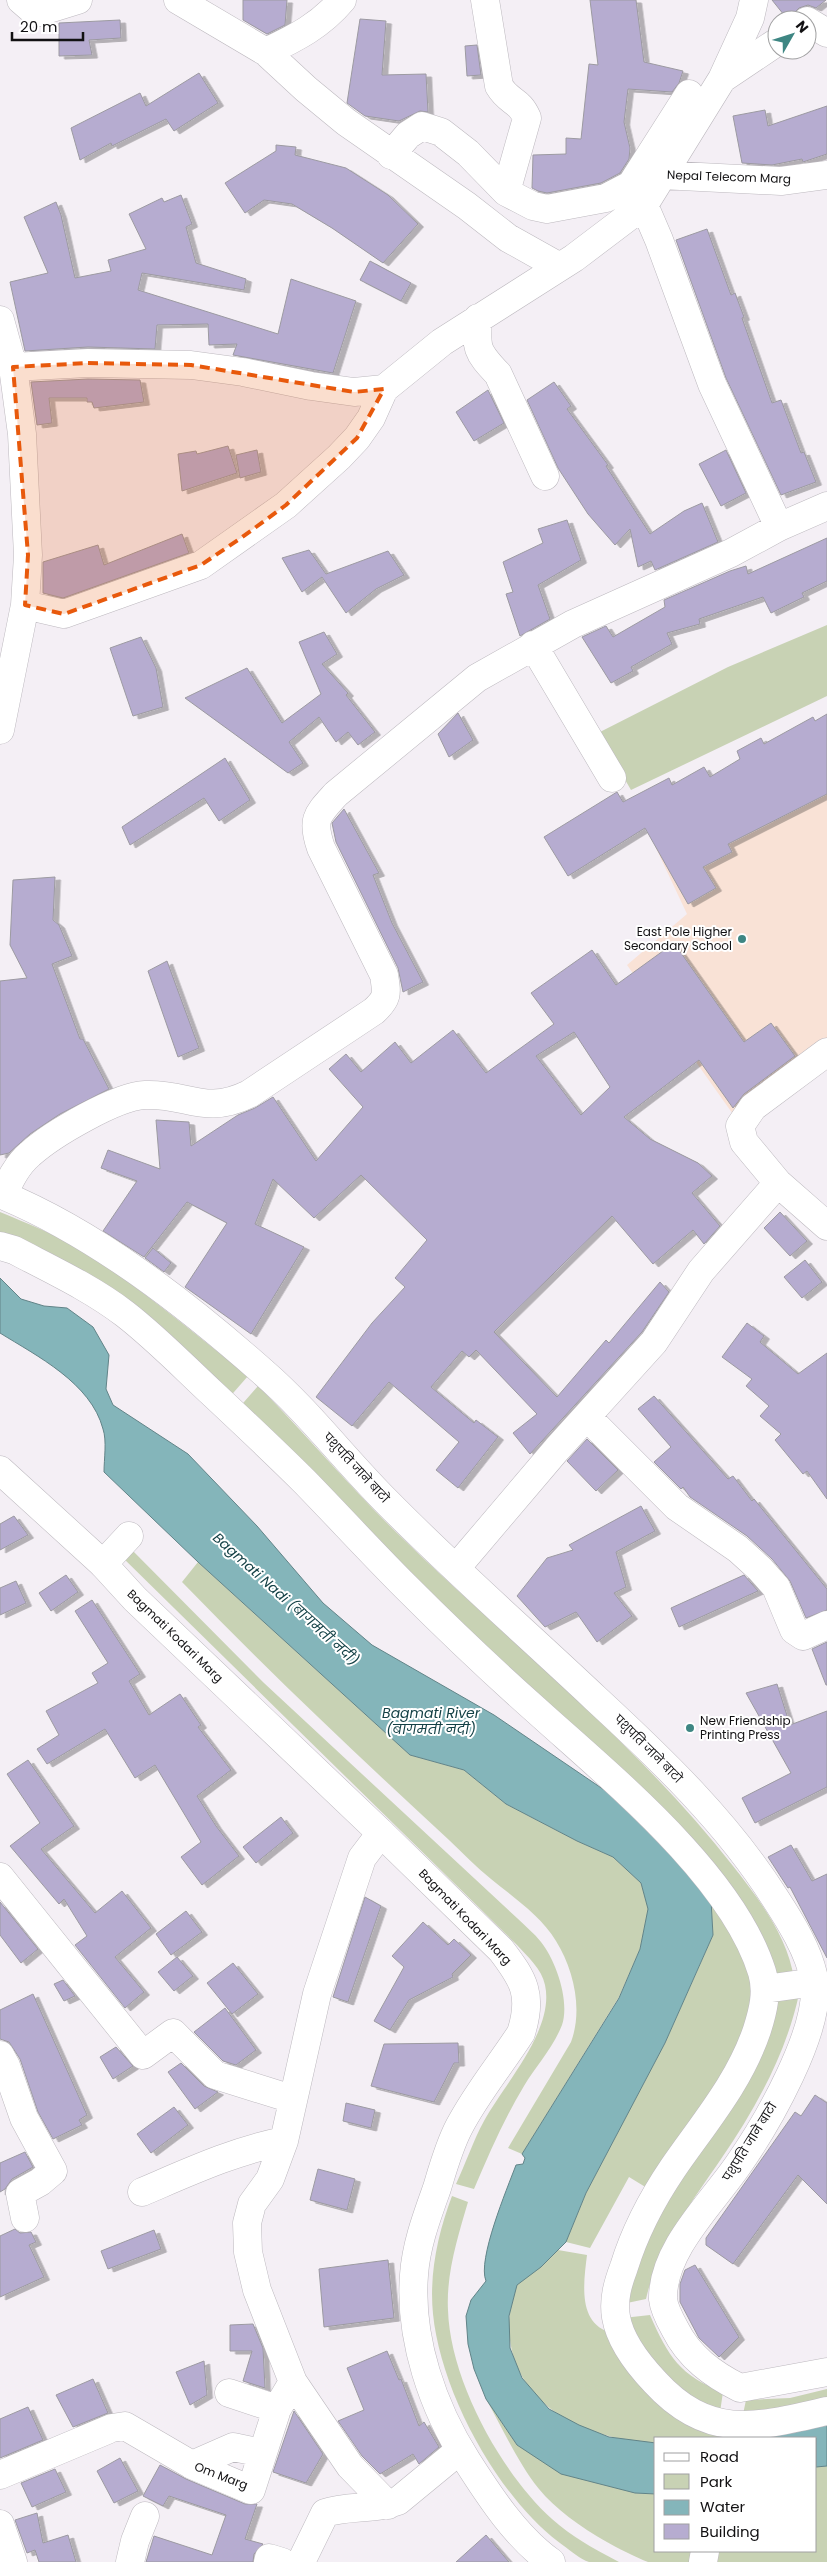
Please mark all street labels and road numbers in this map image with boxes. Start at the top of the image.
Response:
street label: Nepal Telecom Marg [667,166,791,187]
street label: पशुपति जाने बाटो [319,1428,394,1507]
street label: Bagmati Kodari Marg [124,1585,227,1686]
street label: पशुपति जाने बाटो [610,1710,687,1787]
street label: Bagmati Kodari Marg [415,1865,516,1968]
street label: पशुपति जाने बाटो [718,2099,781,2185]
street label: Om Marg [192,2458,250,2494]

